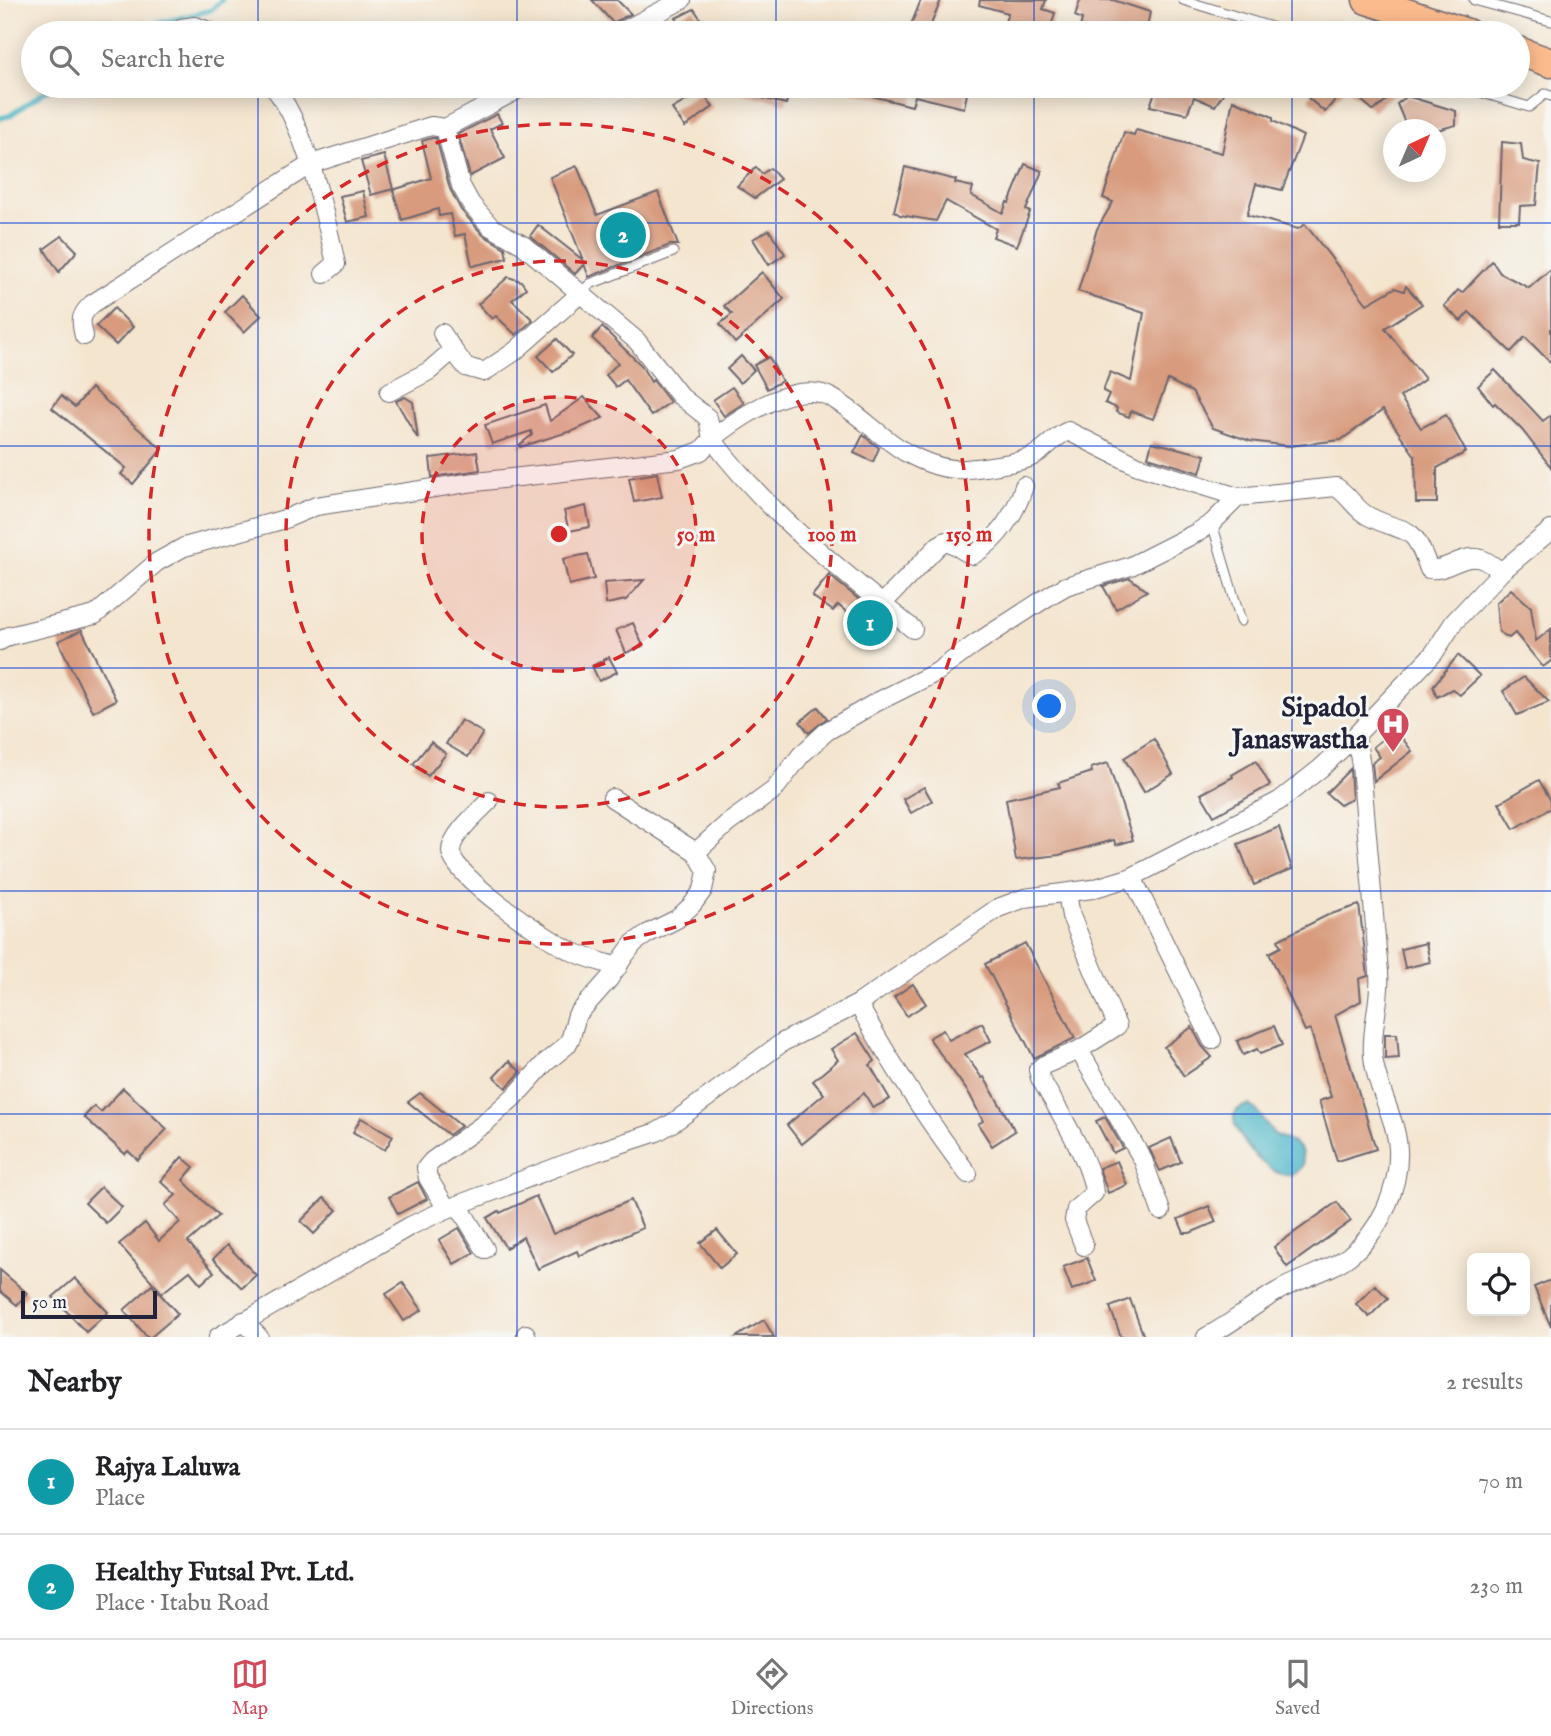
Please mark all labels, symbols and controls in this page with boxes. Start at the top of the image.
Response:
search box [21,21,1530,98]
icon: search [45,41,83,79]
text: Search here [101,43,225,76]
north arrow [1383,119,1446,182]
pin: 2 [600,209,646,261]
centre of rings [547,522,571,546]
text: 50 m [677,522,716,549]
text: 100 m [807,522,857,549]
text: 150 m [946,522,993,549]
pin: 1 [847,597,893,649]
your location [1032,689,1066,723]
place label: Sipadol Janaswastha [1227,691,1369,758]
hospital icon: Sipadol Janaswastha [1374,705,1412,754]
map controls [1467,1253,1530,1316]
button: locate [1467,1253,1530,1316]
scale bar [21,1288,158,1320]
text: 50 m [32,1291,67,1315]
text: Nearby [28,1364,121,1402]
text: 2 results [1446,1368,1523,1397]
text: Rajya Laluwa [95,1451,240,1484]
text: 1 [47,1467,55,1496]
text: 70 m [1478,1467,1523,1496]
text: Place [95,1484,145,1513]
text: Healthy Futsal Pvt. Ltd. [95,1556,354,1589]
text: 2 [46,1572,56,1601]
text: 230 m [1470,1572,1523,1601]
text: Place · Itabu Road [95,1589,269,1618]
tab: Map [231,1655,269,1721]
tab: Directions [731,1655,813,1721]
tab: Saved [1275,1655,1320,1721]

